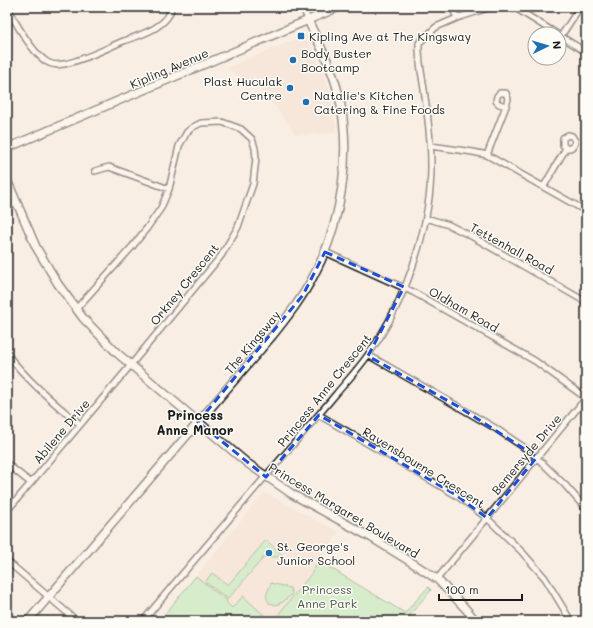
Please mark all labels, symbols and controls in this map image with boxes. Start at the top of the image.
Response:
north arrow [527,26,567,66]
place label: Kipling Ave at The Kingsway [309,28,471,44]
marker: Kipling Ave at The Kingsway [296,31,306,41]
text: N [550,40,565,50]
street label: Kipling Avenue [127,44,211,92]
place label: Body Buster Bootcamp [301,45,372,75]
marker: Body Buster Bootcamp [288,55,298,65]
place label: Plast Huculak Centre [204,73,282,103]
marker: Plast Huculak Centre [285,83,295,93]
place label: Natalie's Kitchen Catering & Fine Foods [314,87,445,117]
marker: Natalie's Kitchen Catering & Fine Foods [301,97,311,107]
street label: Tettenhall Road [468,219,557,278]
street label: Orkney Crescent [146,240,222,328]
street label: Oldham Road [426,283,502,336]
street label: The Kingsway [221,307,283,377]
street label: Princess Anne Crescent [273,330,375,450]
street label: Abilene Drive [29,395,93,467]
district label: Princess Anne Manor [156,406,234,438]
street label: Bemersyde Drive [488,410,564,498]
street label: Ravensbourne Crescent [360,423,488,511]
street label: Princess Margaret Boulevard [266,459,423,562]
place label: St. George's Junior School [277,538,355,568]
marker: St. George's Junior School [264,548,274,558]
scale bar [439,576,522,602]
park label: Princess Anne Park [297,581,357,611]
text: 100 m [445,581,479,597]

